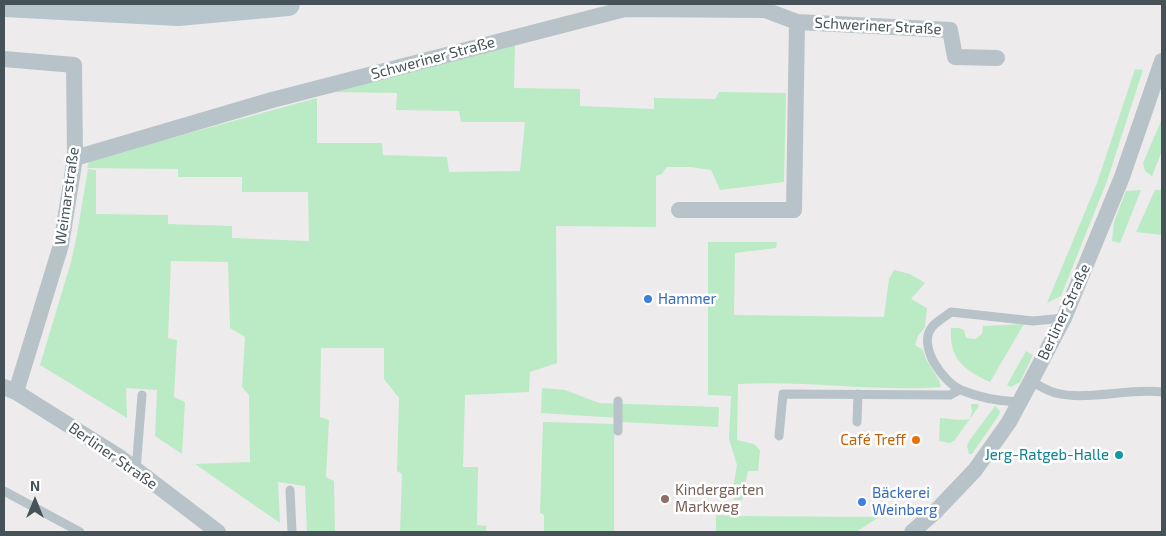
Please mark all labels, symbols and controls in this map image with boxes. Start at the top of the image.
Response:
street label: Schweriner Straße [814,14,942,38]
street label: Schweriner Straße [369,33,497,83]
street label: Weimarstraße [51,146,83,246]
street label: Berliner Straße [1034,261,1094,363]
place label: Hammer [658,290,717,308]
marker: Hammer [642,293,654,305]
street label: Berliner Straße [65,419,161,493]
place label: Café Treff [840,431,906,449]
marker: Café Treff [910,434,922,446]
place label: Jerg-Ratgeb-Halle [985,446,1109,464]
marker: Jerg-Ratgeb-Halle [1113,449,1125,461]
north arrow [10,476,60,526]
text: N [30,477,40,494]
place label: Kindergarten Markweg [675,481,764,516]
place label: Bäckerei Weinberg [872,484,937,519]
marker: Kindergarten Markweg [659,493,671,505]
marker: Bäckerei Weinberg [856,496,868,508]

